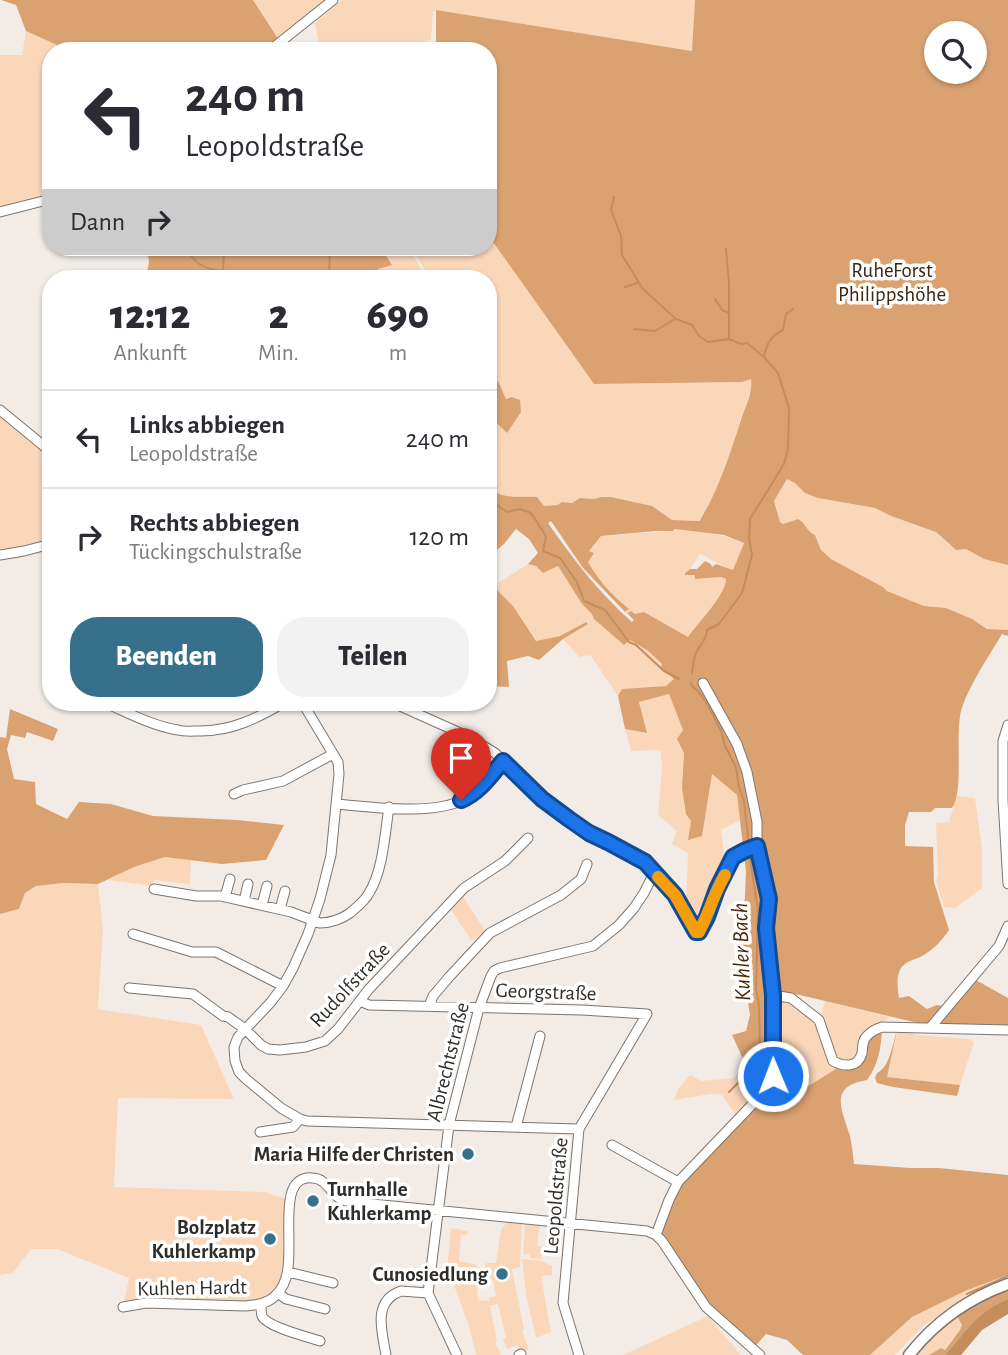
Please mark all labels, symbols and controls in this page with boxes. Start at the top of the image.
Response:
map controls [924,21,987,84]
button: search [924,21,987,84]
icon: left [70,70,161,161]
text: 240 m [185,72,305,121]
text: Leopoldstraße [185,130,364,162]
icon: right [139,203,177,241]
text: Dann [70,209,125,235]
park label: RuheForst Philippshöhe [838,260,946,305]
text: 12:12 [110,294,190,336]
text: 2 [268,294,289,336]
text: 690 [367,294,429,336]
text: Ankunft [113,342,187,365]
text: Min. [258,342,299,365]
text: m [389,342,407,365]
text: Links abbiegen [129,412,285,438]
icon: left [70,420,108,458]
text: 240 m [406,426,469,452]
text: Leopoldstraße [129,443,258,466]
text: Rechts abbiegen [129,510,300,536]
icon: right [70,518,108,556]
text: 120 m [409,524,469,550]
text: Tückingschulstraße [129,541,302,564]
button: Beenden [70,617,263,697]
button: Teilen [277,617,469,697]
pin [431,728,491,800]
icon: arrive [442,739,480,777]
water label: Kuhler Bach [729,902,755,1002]
street label: Rudolfstraße [306,939,394,1031]
street label: Georgstraße [495,980,597,1004]
street label: Albrechtstraße [423,1000,473,1124]
position arrow [736,1039,810,1113]
street label: Leopoldstraße [540,1137,572,1255]
place label: Maria Hilfe der Christen [254,1144,454,1165]
marker: Maria Hilfe der Christen [460,1146,476,1162]
place label: Turnhalle Kuhlerkamp [327,1179,432,1224]
marker: Turnhalle Kuhlerkamp [305,1193,321,1209]
place label: Bolzplatz Kuhlerkamp [152,1217,256,1262]
marker: Bolzplatz Kuhlerkamp [262,1231,278,1247]
place label: Cunosiedlung [373,1264,488,1285]
marker: Cunosiedlung [494,1266,510,1282]
street label: Kuhlen Hardt [137,1277,247,1299]

